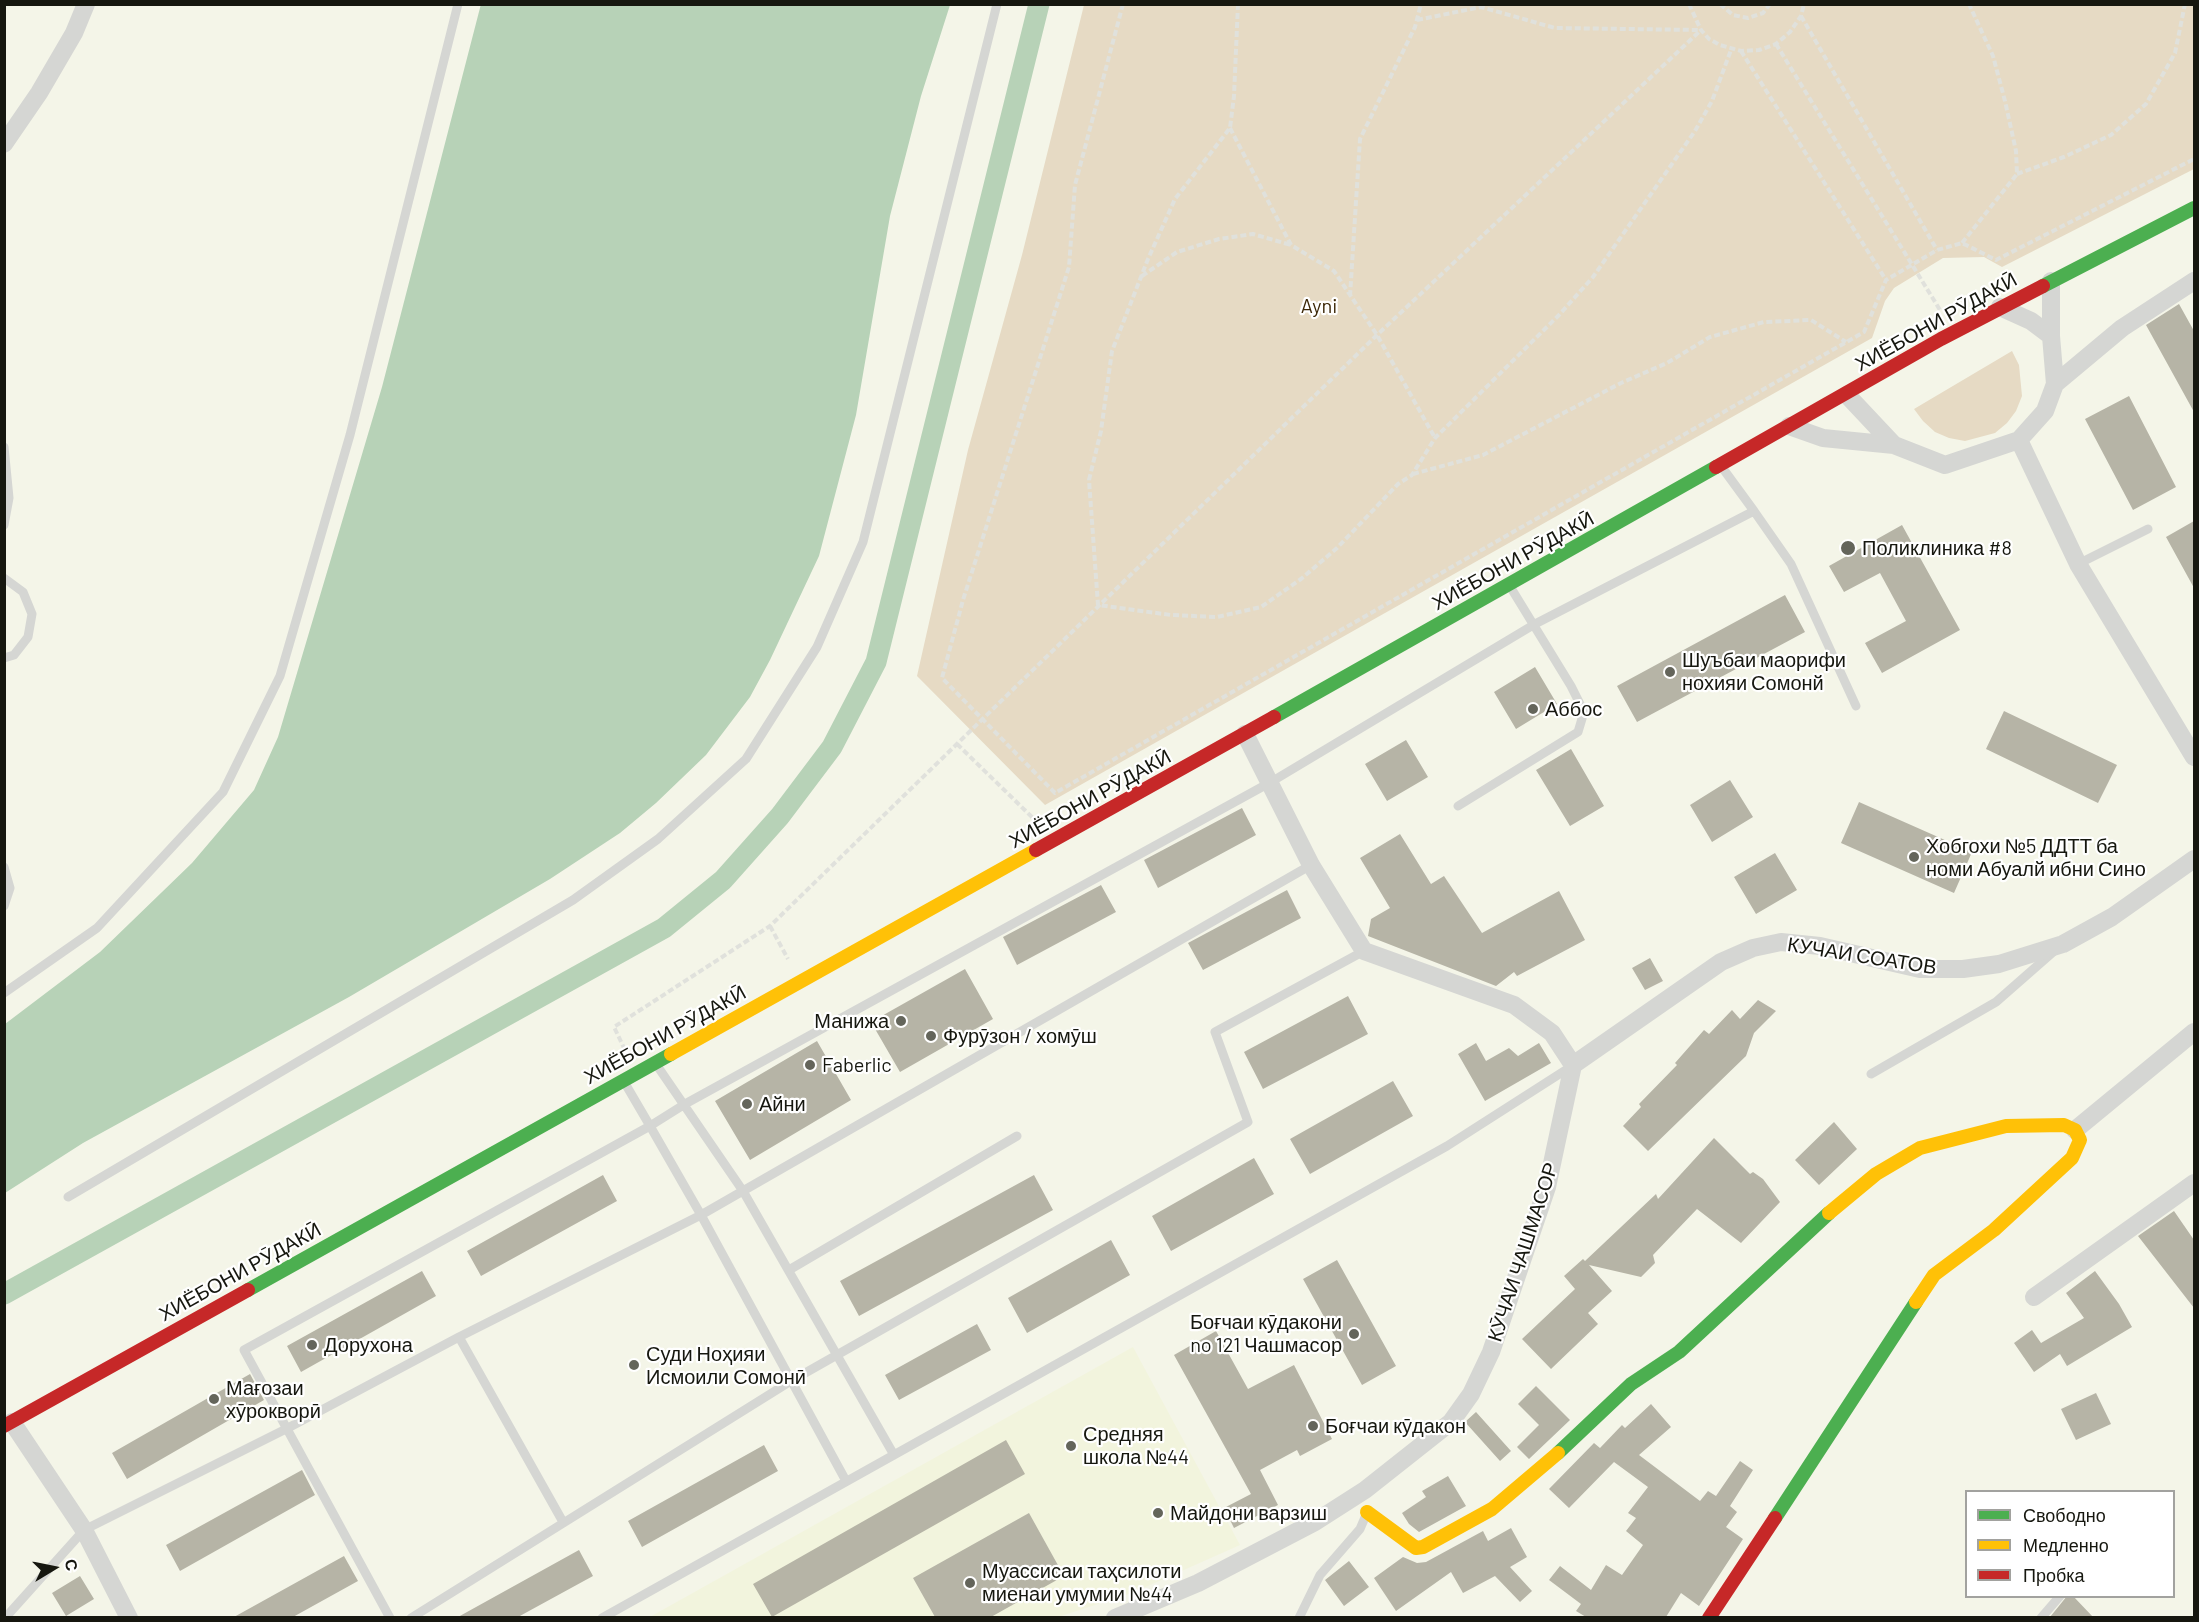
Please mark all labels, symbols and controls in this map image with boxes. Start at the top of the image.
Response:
street label: ХИЁБОНИ РӮДАКӢ [1851,268,2021,376]
park label: Ayni [1301,294,1337,318]
street label: ХИЁБОНИ РӮДАКӢ [1428,507,1598,615]
place label: Поликлиника #8 [1862,536,2012,560]
marker: Поликлиника #8 [1839,539,1857,557]
place label: Шуъбаи маорифи нохияи Сомонй [1682,648,1846,695]
marker: Шуъбаи маорифи нохияи Сомонй [1663,665,1677,679]
place label: Аббос [1545,697,1602,721]
marker: Аббос [1526,702,1540,716]
street label: ХИЁБОНИ РӮДАКӢ [1005,745,1175,853]
place label: Хобгохи №5 ДДТТ ба номи Абуалй ибни Сино [1926,834,2146,881]
marker: Хобгохи №5 ДДТТ ба номи Абуалй ибни Сино [1907,850,1921,864]
street label: КУЧАИ СОАТОВ [1786,932,1938,980]
street label: ХИЁБОНИ РӮДАКӢ [580,981,750,1089]
place label: Манижа [814,1009,889,1033]
marker: Манижа [894,1014,908,1028]
place label: Фурӯзон / хомӯш [943,1024,1097,1048]
marker: Фурӯзон / хомӯш [924,1029,938,1043]
place label: Faberlic [822,1053,892,1077]
marker: Faberlic [803,1058,817,1072]
place label: Айни [759,1092,806,1116]
marker: Айни [740,1097,754,1111]
street label: КӮЧАИ ЧАШМАСОР [1483,1159,1563,1345]
street label: ХИЁБОНИ РӮДАКӢ [155,1218,325,1326]
place label: Боғчаи кӯдакони no 121 Чашмасор [1190,1310,1342,1357]
marker: Боғчаи кӯдакони no 121 Чашмасор [1347,1327,1361,1341]
place label: Дорухона [324,1333,413,1357]
marker: Дорухона [305,1338,319,1352]
place label: Суди Ноҳияи Исмоили Сомонӣ [646,1342,806,1389]
marker: Суди Ноҳияи Исмоили Сомонӣ [627,1358,641,1372]
place label: Мағозаи хӯрокворӣ [226,1376,321,1423]
marker: Мағозаи хӯрокворӣ [207,1392,221,1406]
place label: Боғчаи кӯдакон [1325,1414,1466,1438]
marker: Боғчаи кӯдакон [1306,1419,1320,1433]
place label: Средняя школа №44 [1083,1422,1189,1469]
marker: Средняя школа №44 [1064,1439,1078,1453]
legend [1965,1490,2175,1598]
place label: Майдони варзиш [1170,1501,1327,1525]
text: Свободно [2023,1504,2106,1526]
marker: Майдони варзиш [1151,1506,1165,1520]
text: Медленно [2023,1534,2109,1556]
north arrow [24,1538,84,1598]
text: С [62,1557,83,1572]
place label: Муассисаи таҳсилоти миенаи умумии №44 [982,1559,1181,1606]
text: Пробка [2023,1564,2085,1586]
marker: Муассисаи таҳсилоти миенаи умумии №44 [963,1576,977,1590]

